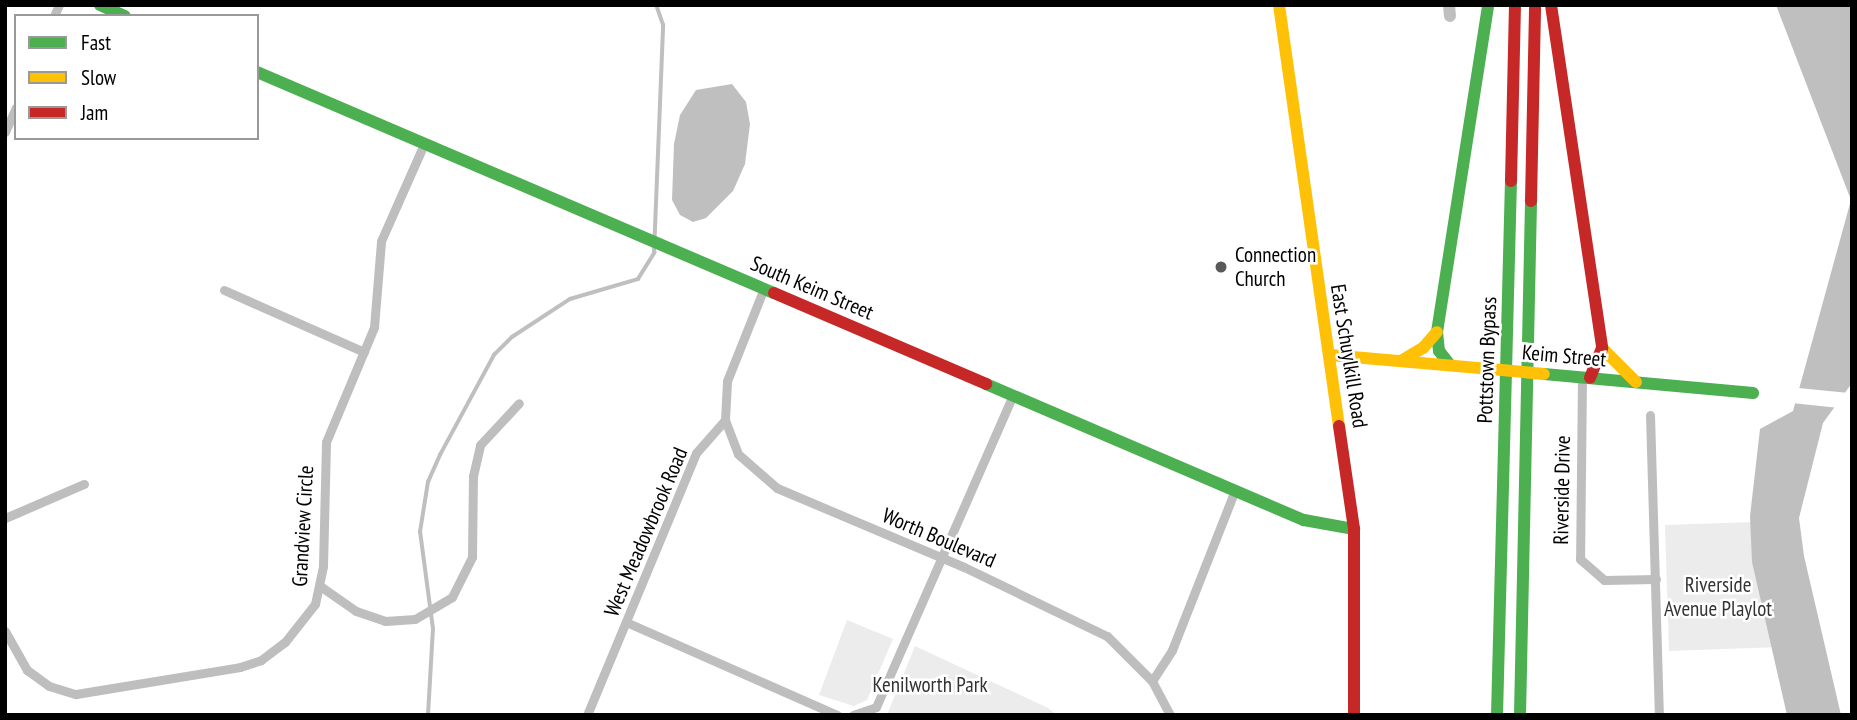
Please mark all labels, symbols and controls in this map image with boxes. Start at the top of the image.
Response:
legend [14,14,259,140]
text: Fast [81,29,111,56]
text: Slow [81,64,116,91]
text: Jam [81,99,108,126]
place label: Connection Church [1235,242,1316,292]
street label: South Keim Street [747,251,877,325]
marker: Connection Church [1213,259,1229,275]
street label: East Schuylkill Road [1325,282,1373,430]
street label: Pottstown Bypass [1472,296,1502,424]
street label: Keim Street [1521,340,1607,372]
street label: Riverside Drive [1548,435,1576,545]
street label: West Meadowbrook Road [599,443,693,621]
street label: Grandview Circle [287,465,319,587]
street label: Worth Boulevard [878,503,1000,573]
park label: Riverside Avenue Playlot [1664,572,1772,622]
park label: Kenilworth Park [872,672,988,698]

